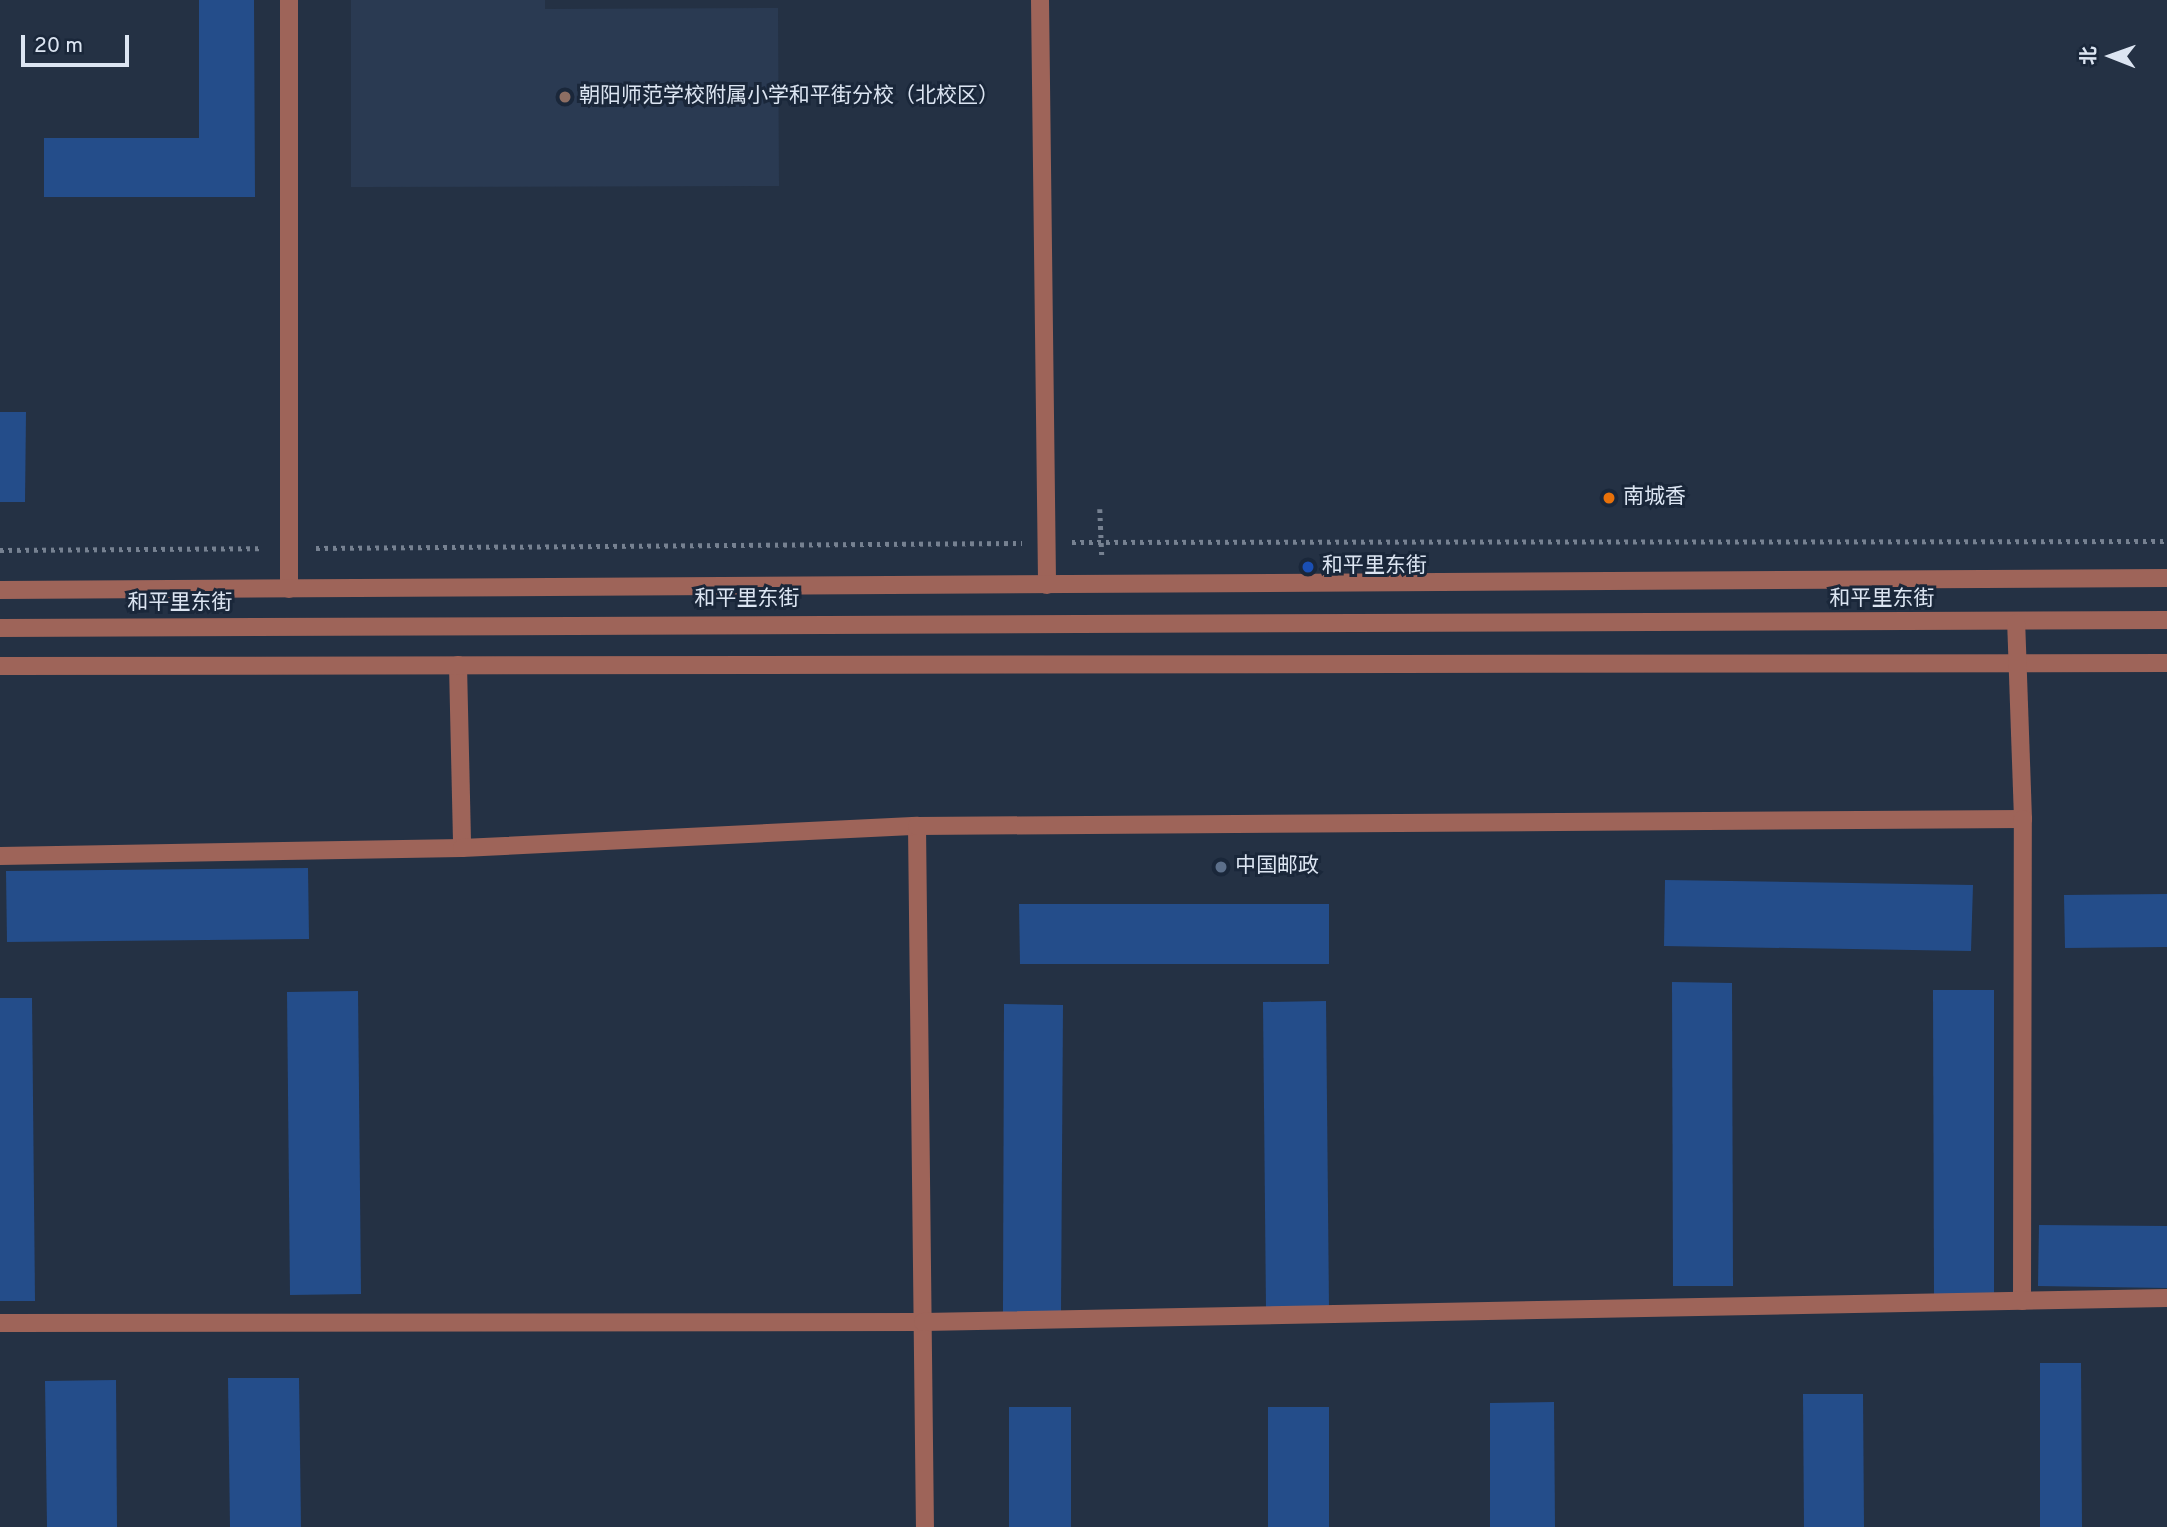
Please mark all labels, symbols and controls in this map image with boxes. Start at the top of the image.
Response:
scale bar [24,21,133,65]
north arrow [2076,21,2146,91]
text: 20 m [34,33,83,60]
text: 北 [2078,46,2102,65]
place label: 朝阳师范学校附属小学和平街分校（北校区） [579,84,999,110]
marker: 朝阳师范学校附属小学和平街分校（北校区） [557,89,573,105]
place label: 南城香 [1623,485,1686,511]
marker: 南城香 [1601,490,1617,506]
place label: 和平里东街 [1322,554,1427,580]
marker: 和平里东街 [1300,559,1316,575]
street label: 和平里东街 [695,587,799,613]
street label: 和平里东街 [1830,587,1934,613]
street label: 和平里东街 [128,591,232,617]
place label: 中国邮政 [1235,854,1319,880]
marker: 中国邮政 [1213,859,1229,875]

